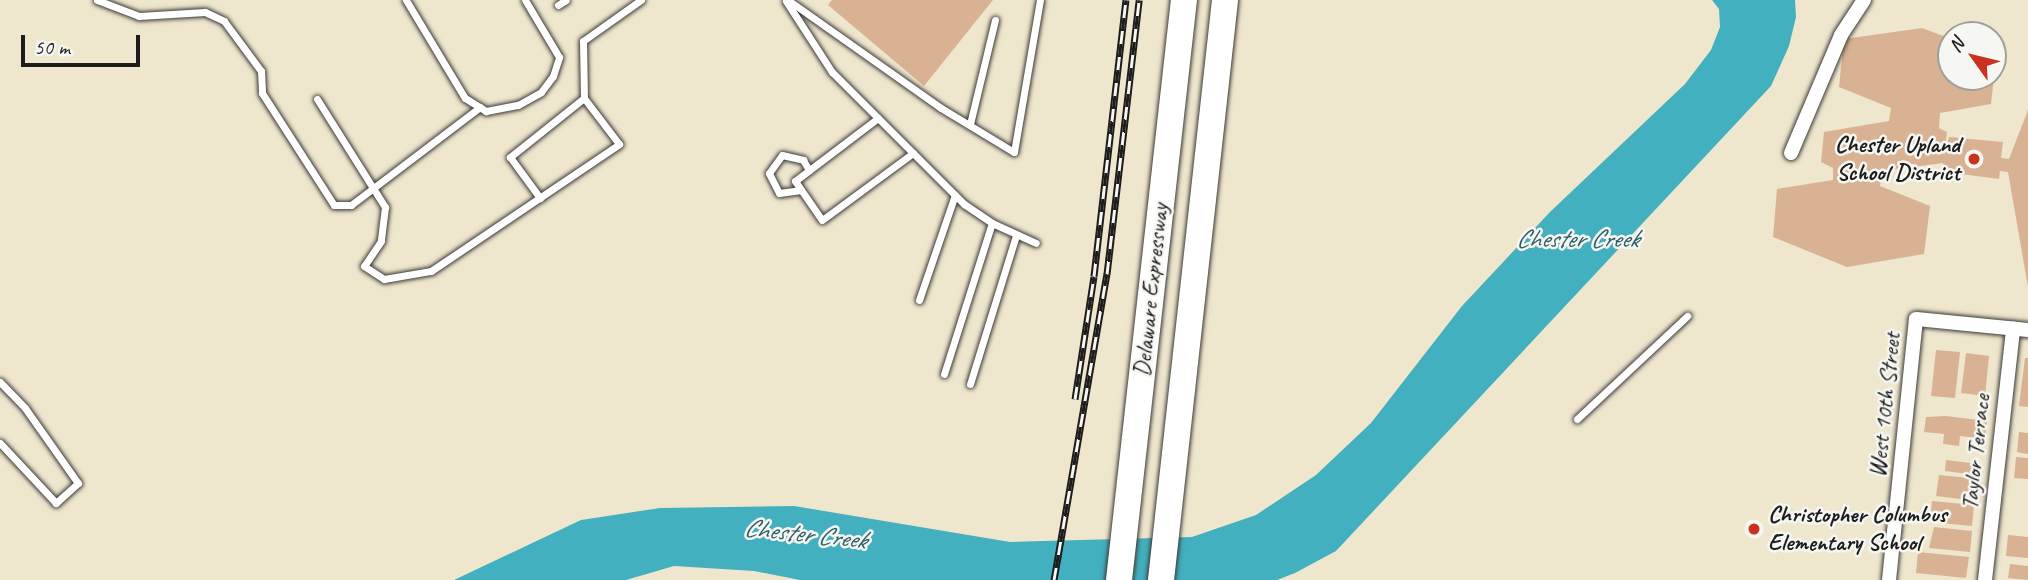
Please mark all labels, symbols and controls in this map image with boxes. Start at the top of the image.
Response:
scale bar [24,21,144,65]
north arrow [1937,21,2007,91]
text: 50 m [34,34,70,60]
text: N [1943,34,1969,57]
place label: Chester Upland School District [1834,131,1960,187]
marker: Chester Upland School District [1966,151,1982,167]
street label: Delaware Expressway [1128,202,1174,378]
water label: Chester Creek [1516,223,1638,255]
street label: West 10th Street [1863,331,1907,479]
street label: Taylor Terrace [1956,394,1996,510]
place label: Christopher Columbus Elementary School [1768,501,1948,557]
water label: Chester Creek [743,512,867,556]
marker: Christopher Columbus Elementary School [1746,521,1762,537]

